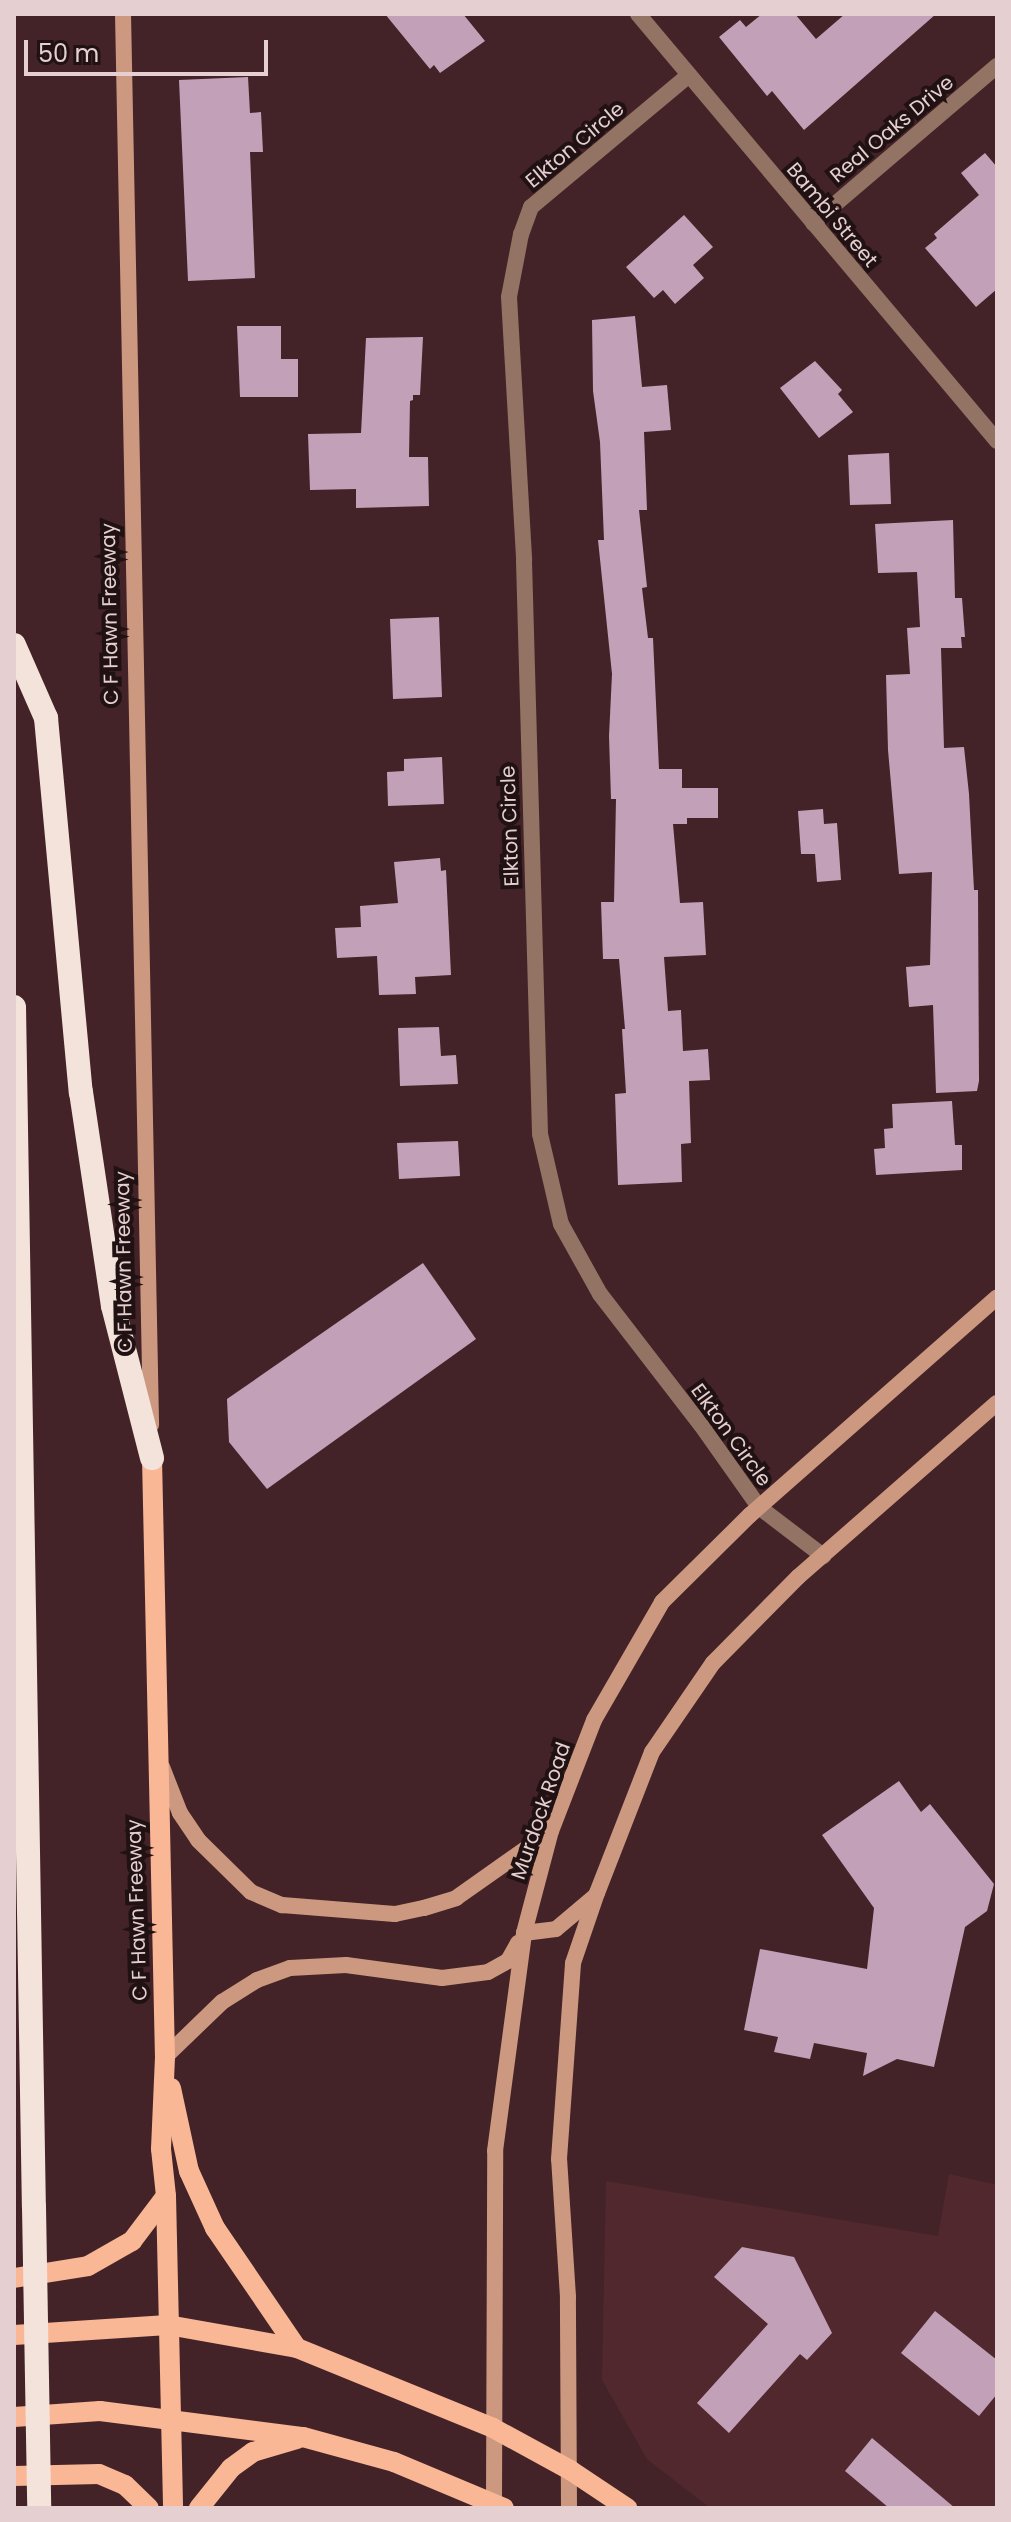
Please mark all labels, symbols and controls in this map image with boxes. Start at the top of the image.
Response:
scale bar [28,24,272,74]
text: 50 m [38,37,99,70]
street label: Real Oaks Drive [825,70,959,188]
street label: Elkton Circle [521,97,629,193]
street label: Bambi Street [781,158,883,272]
street label: C F Hawn Freeway [96,523,124,705]
street label: Elkton Circle [496,765,524,887]
street label: C F Hawn Freeway [110,1171,138,1353]
street label: Elkton Circle [686,1379,776,1491]
street label: Murdock Road [506,1739,576,1883]
street label: C F Hawn Freeway [122,1819,152,2001]

